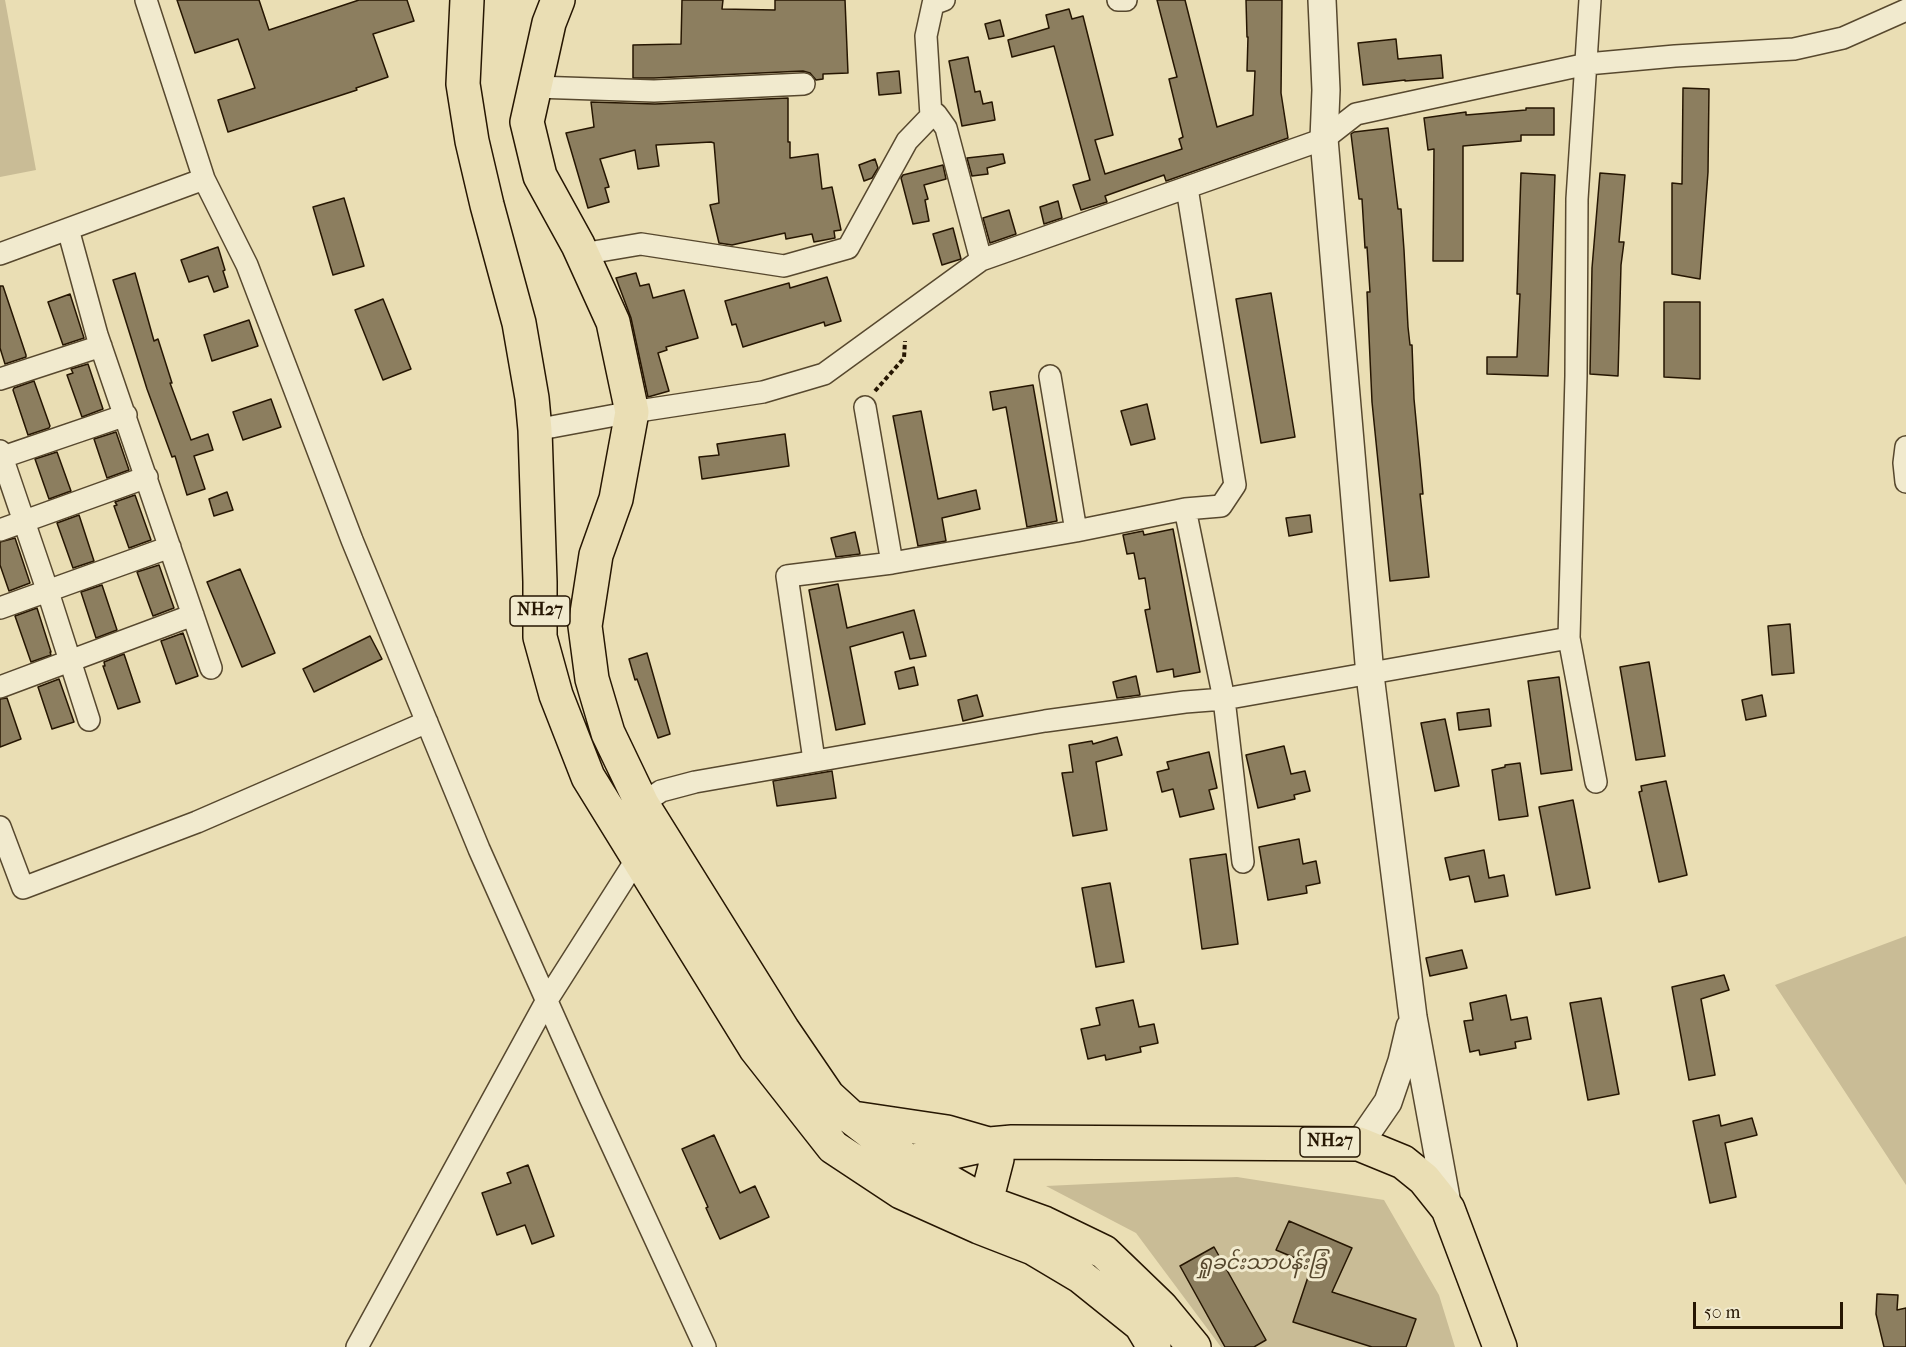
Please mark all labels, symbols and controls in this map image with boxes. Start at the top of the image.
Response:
road number: NH27 [510,596,570,626]
road number: NH27 [1300,1127,1360,1157]
park label: ရှုခင်းသာပန်းခြံ [1197,1252,1327,1276]
scale bar [1696,1290,1846,1328]
text: 50 m [1704,1302,1740,1323]

